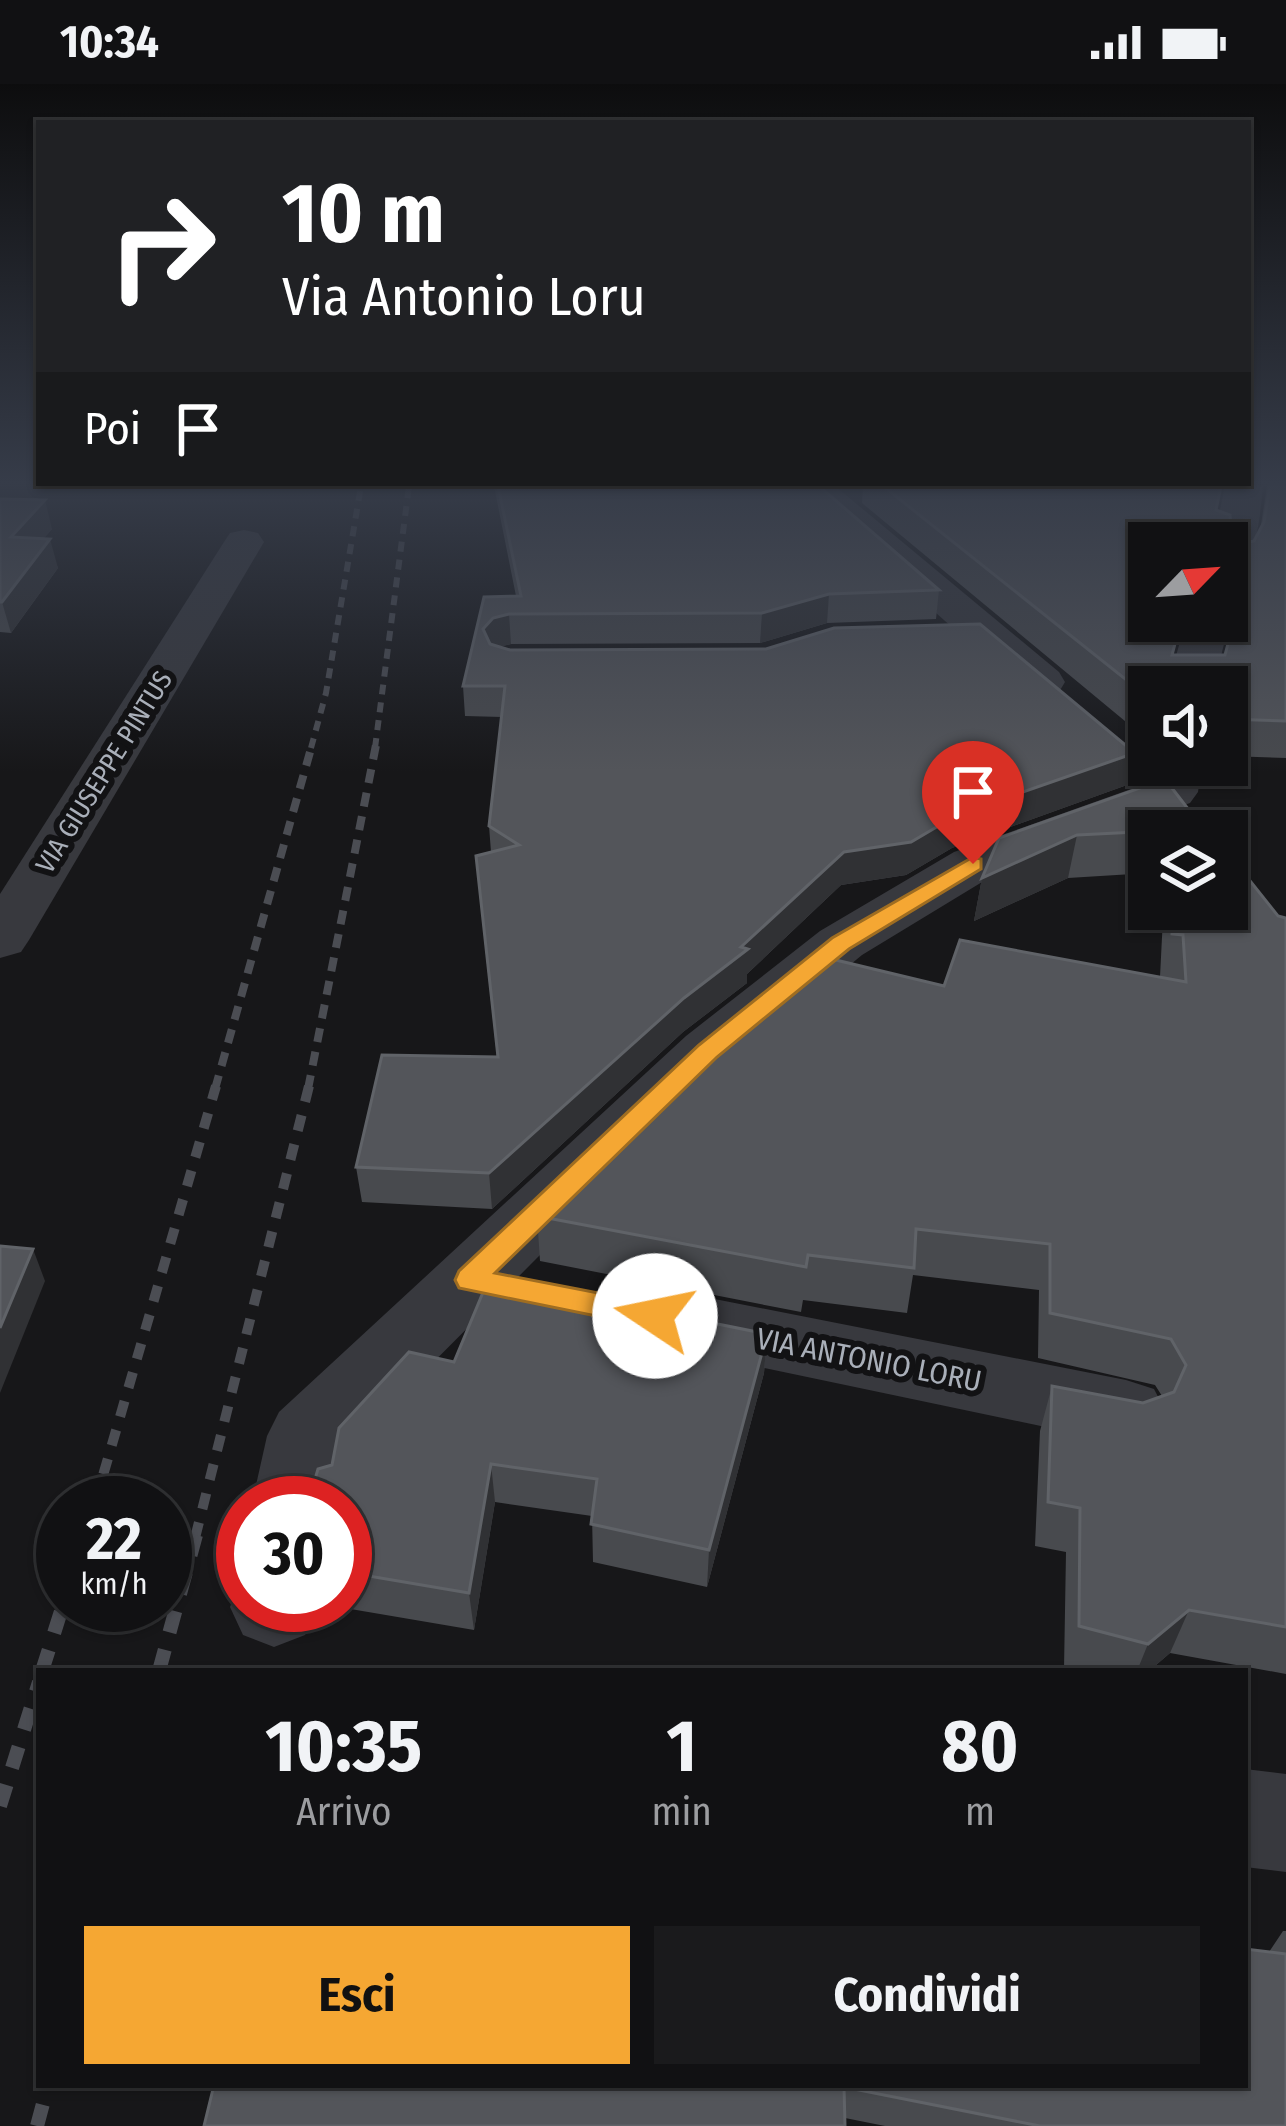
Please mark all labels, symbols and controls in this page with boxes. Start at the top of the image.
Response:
text: 10:34 [60,15,159,69]
text: 10 m [282,163,445,264]
icon: right [84,168,240,324]
text: Via Antonio Loru [282,265,646,329]
icon: arrive [165,396,231,462]
text: Poi [84,402,141,456]
north arrow [1128,522,1248,642]
map controls [1128,522,1248,930]
street label: VIA GIUSEPPE PINTUS [29,665,179,879]
button: sound [1128,666,1248,786]
pin [922,741,1024,864]
icon: arrive [940,759,1006,825]
button: layers [1128,810,1248,930]
position arrow [592,1253,718,1379]
street label: VIA ANTONIO LORU [754,1321,984,1399]
speed limit sign: 30 [216,1476,372,1632]
text: 22 [86,1503,142,1575]
text: km/h [81,1566,147,1602]
text: 10:35 [265,1704,422,1790]
text: 1 [667,1704,697,1790]
text: 80 [941,1704,1019,1790]
text: Arrivo [296,1789,391,1835]
text: min [652,1789,712,1835]
text: m [965,1789,995,1835]
button: Esci [84,1926,630,2064]
button: Condividi [654,1926,1200,2064]

